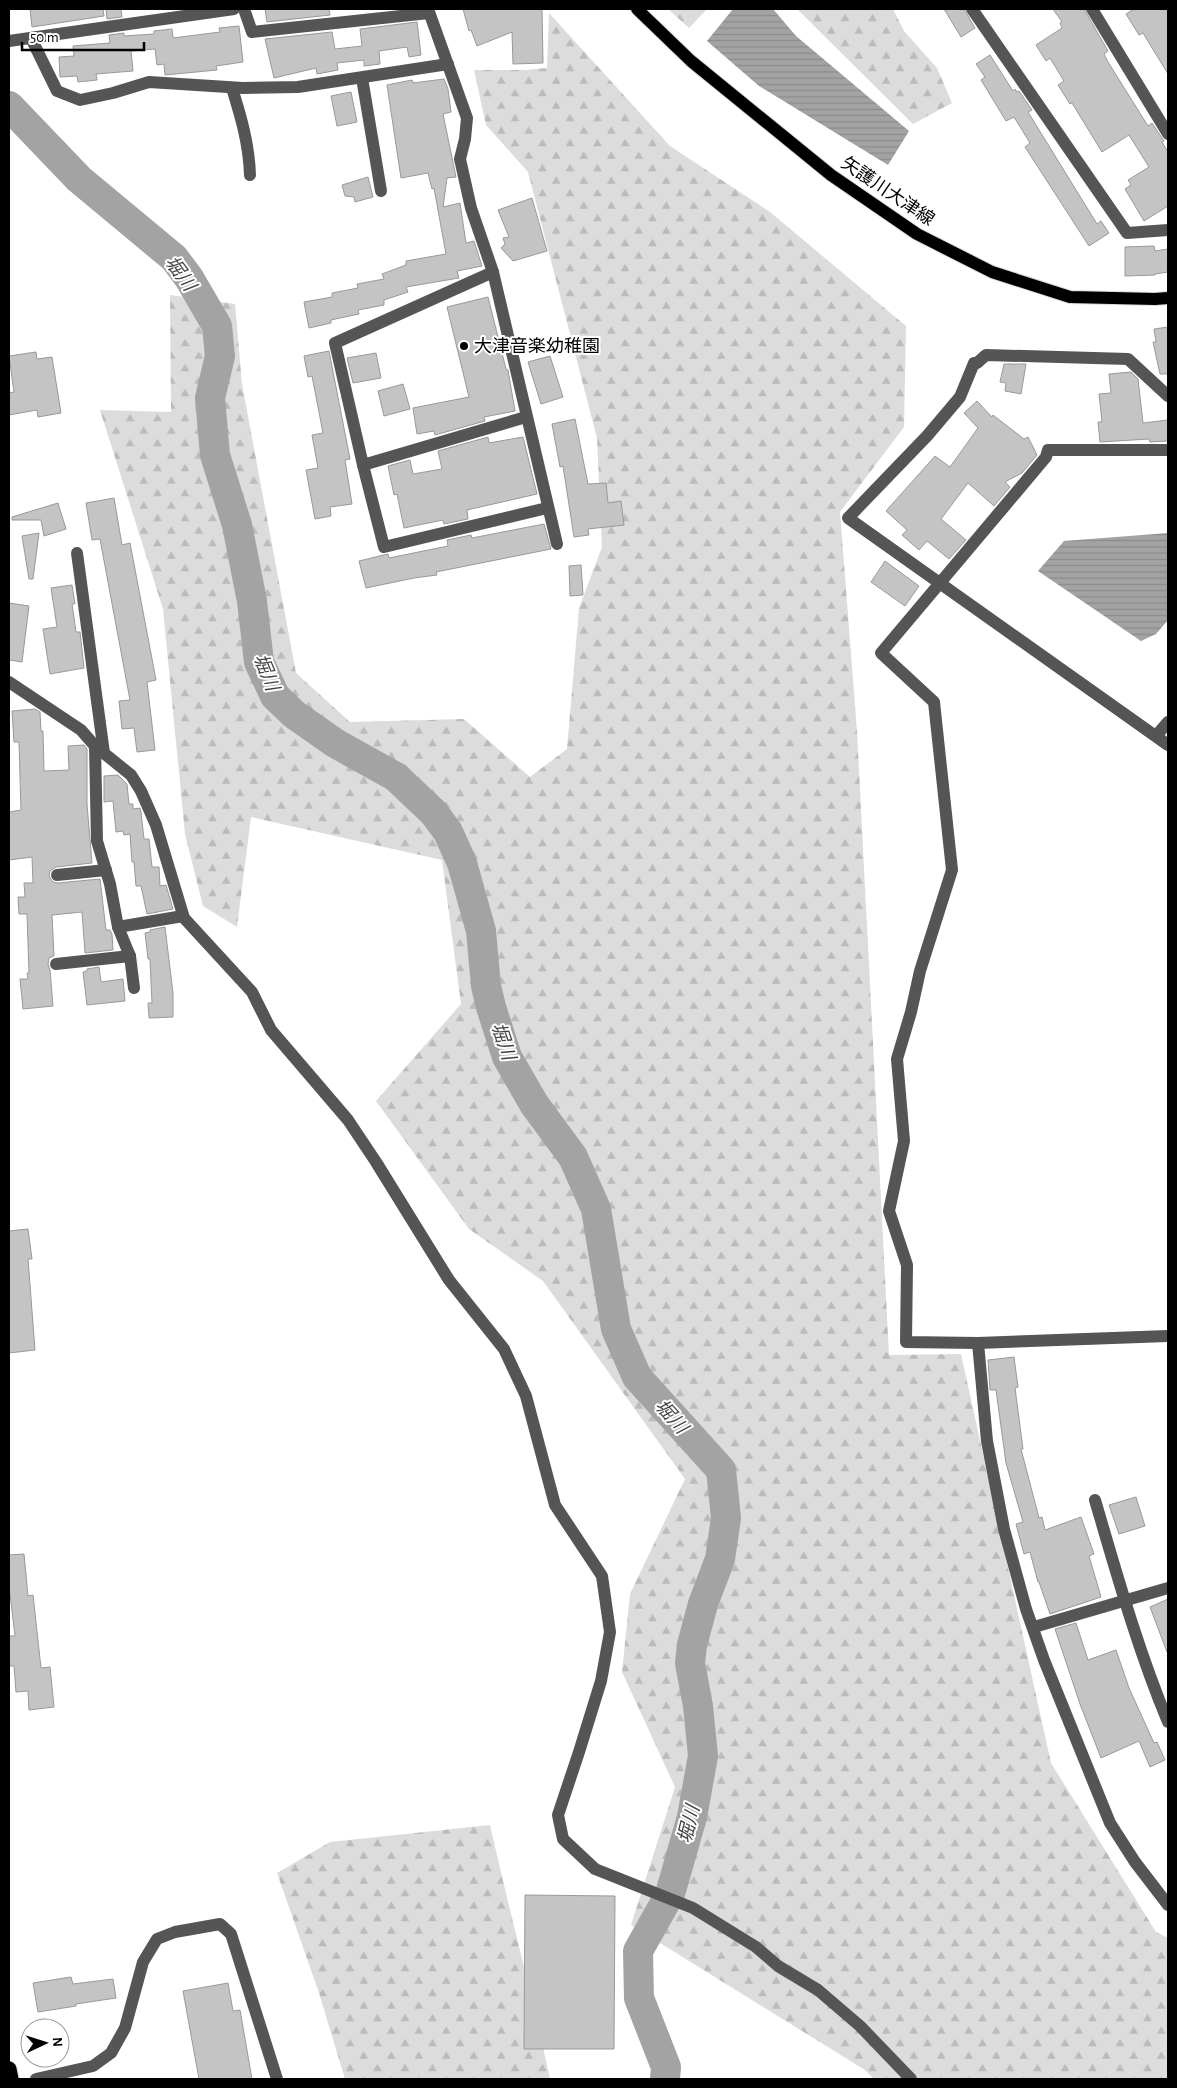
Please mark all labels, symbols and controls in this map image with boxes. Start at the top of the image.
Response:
scale bar [22,20,145,52]
text: 50 m [30,30,59,45]
street label: 矢護川大津線 [838,153,938,229]
water label: 堀川 [161,252,201,296]
place label: 大津音楽幼稚園 [474,336,600,356]
marker: 大津音楽幼稚園 [458,340,470,352]
water label: 堀川 [250,651,283,696]
water label: 堀川 [487,1020,519,1064]
water label: 堀川 [651,1396,693,1439]
water label: 堀川 [675,1801,704,1845]
north arrow [20,2018,70,2068]
text: N [50,2037,64,2048]

